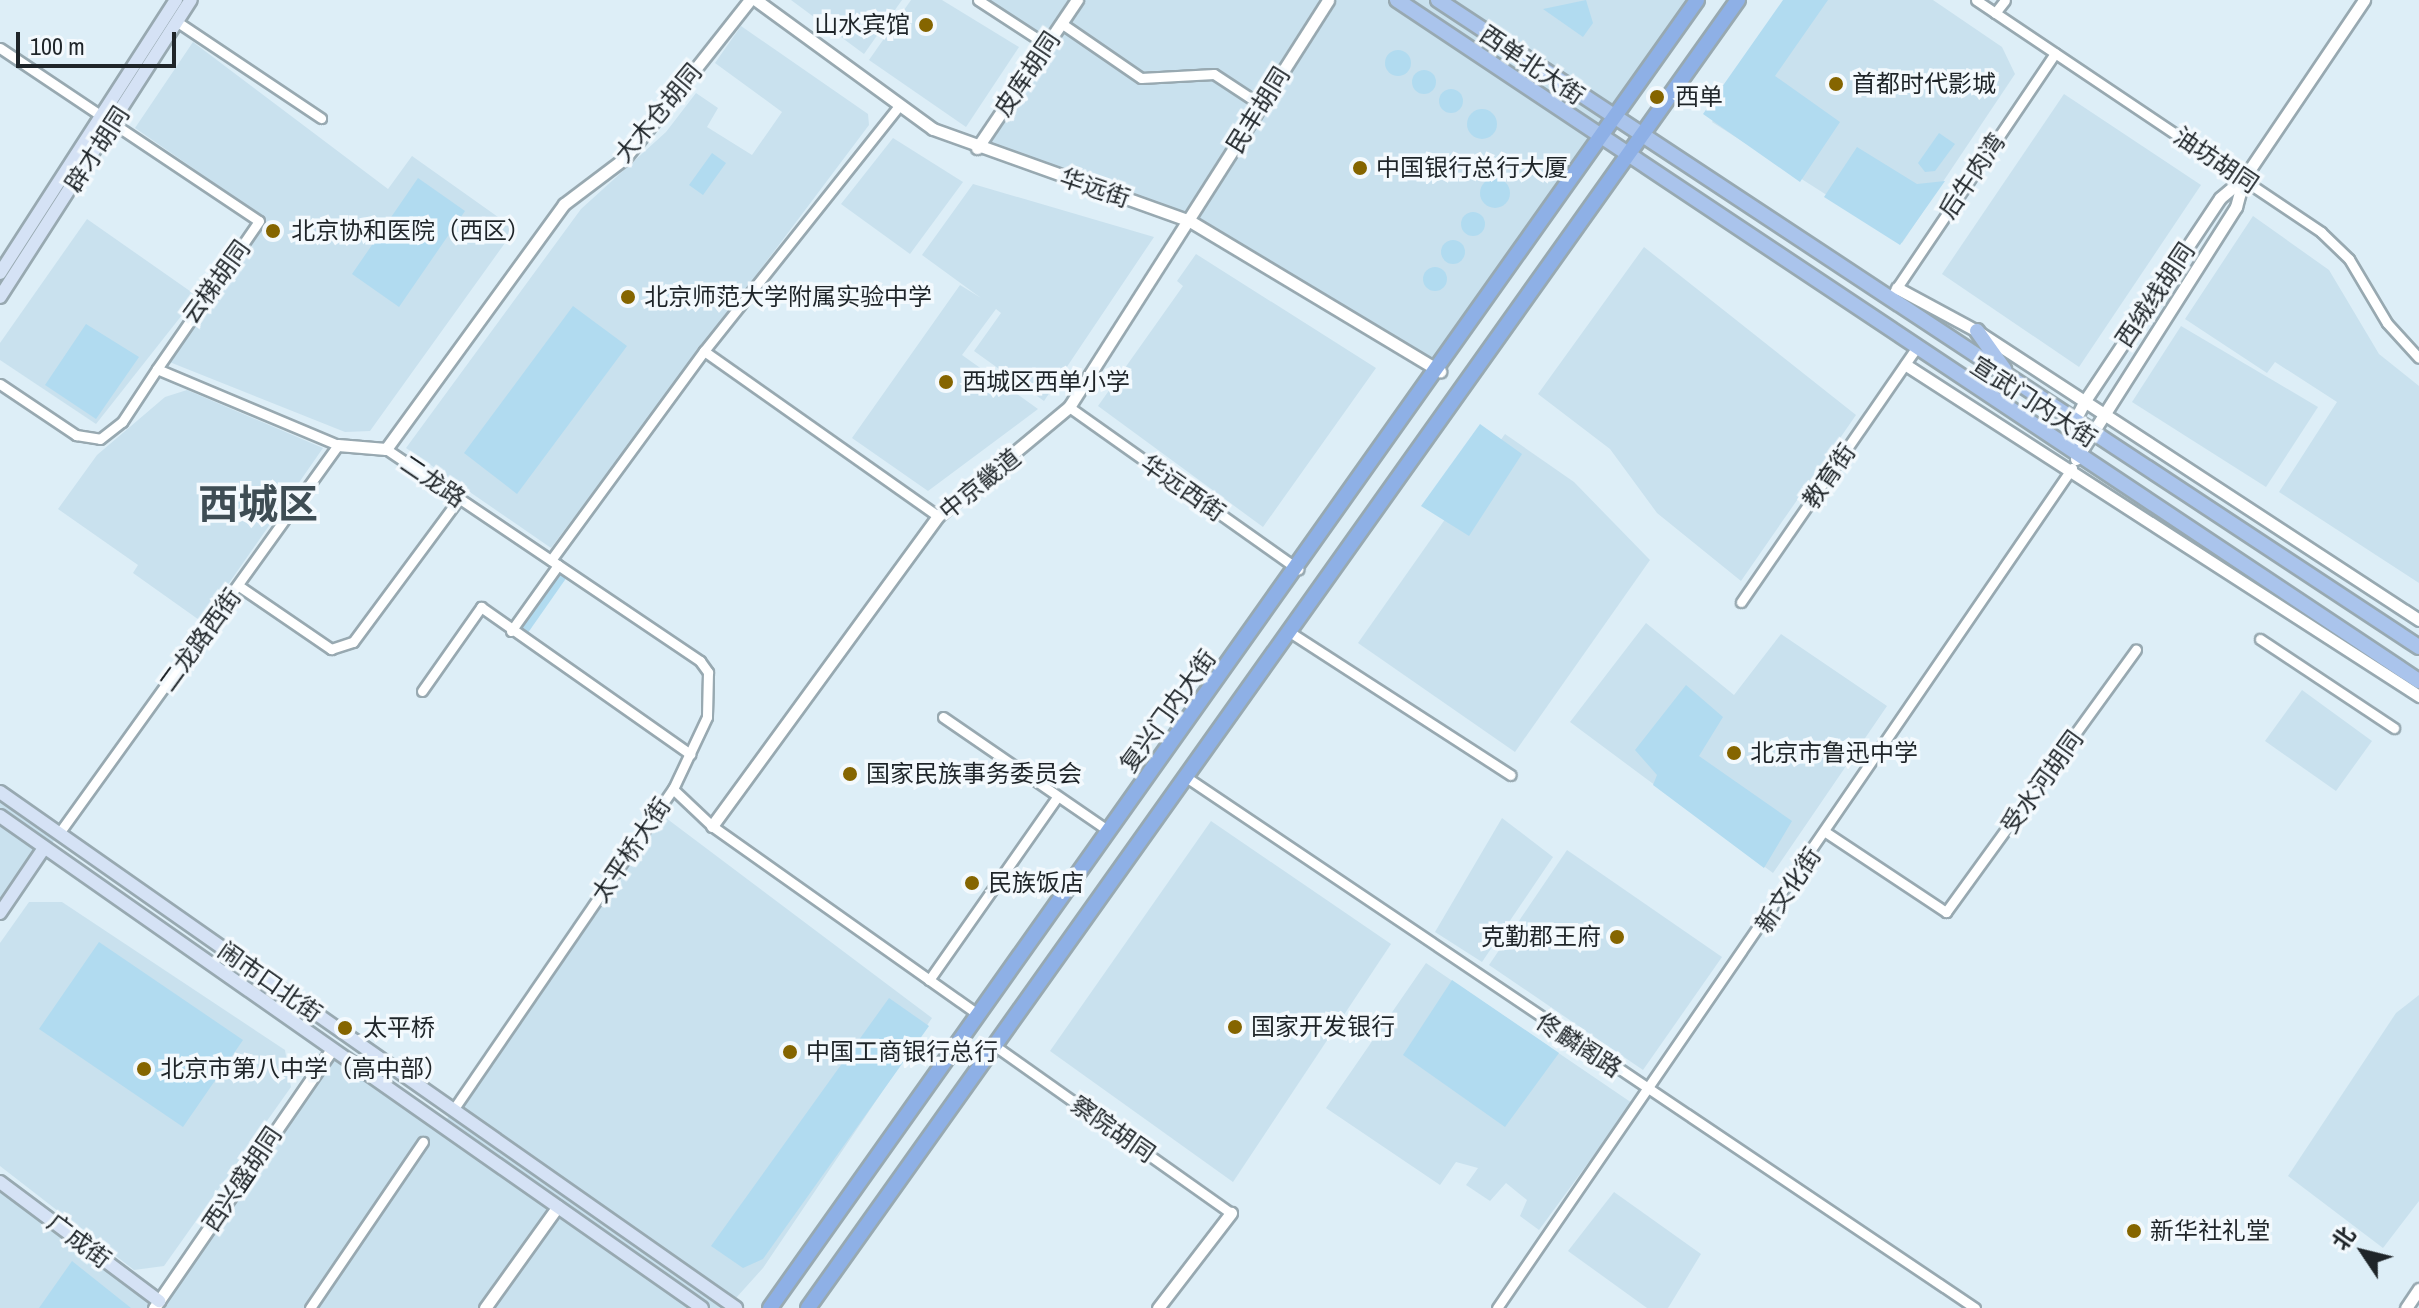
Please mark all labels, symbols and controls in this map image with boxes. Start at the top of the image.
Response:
place label: 山水宾馆 [814,11,910,39]
scale bar [20,16,180,66]
marker: 山水宾馆 [917,16,935,34]
street label: 西单北大街 [1474,20,1590,110]
street label: 皮库胡同 [988,26,1066,122]
text: 100 m [30,30,85,62]
street label: 大木仓胡同 [608,58,708,168]
street label: 民丰胡同 [1220,62,1296,158]
place label: 首都时代影城 [1852,70,1996,98]
marker: 首都时代影城 [1827,75,1845,93]
place label: 西单 [1675,83,1723,111]
marker: 西单 [1646,86,1668,108]
street label: 辟才胡同 [59,101,135,197]
street label: 油坊胡同 [2168,121,2264,199]
street label: 后牛肉湾 [1933,128,2011,224]
place label: 中国银行总行大厦 [1376,154,1568,182]
marker: 中国银行总行大厦 [1351,159,1369,177]
street label: 华远街 [1056,163,1134,213]
place label: 北京协和医院（西区） [291,217,531,245]
marker: 北京协和医院（西区） [262,220,284,242]
street label: 云梯胡同 [176,235,256,329]
street label: 西绒线胡同 [2110,237,2200,353]
place label: 北京师范大学附属实验中学 [644,283,932,311]
marker: 北京师范大学附属实验中学 [619,288,637,306]
street label: 宣武门内大街 [1966,351,2102,453]
place label: 西城区西单小学 [962,368,1130,396]
marker: 西城区西单小学 [937,373,955,391]
street label: 教育街 [1797,438,1861,514]
street label: 中京畿道 [934,443,1026,525]
street label: 二龙路 [395,449,471,513]
street label: 华远西街 [1135,449,1231,527]
district label: 西城区 [198,480,318,528]
street label: 二龙路西街 [153,583,247,697]
street label: 复兴门内大街 [1114,644,1222,778]
street label: 受水河胡同 [1995,725,2089,839]
place label: 北京市鲁迅中学 [1750,739,1918,767]
marker: 北京市鲁迅中学 [1725,744,1743,762]
place label: 国家民族事务委员会 [866,760,1082,788]
marker: 国家民族事务委员会 [841,765,859,783]
street label: 太平桥大街 [586,792,676,908]
street label: 新文化街 [1749,842,1827,938]
place label: 民族饭店 [988,869,1084,897]
marker: 民族饭店 [963,874,981,892]
place label: 克勤郡王府 [1481,923,1601,951]
marker: 克勤郡王府 [1608,928,1626,946]
street label: 闹市口北街 [213,936,327,1028]
street label: 佟麟阁路 [1531,1007,1627,1083]
place label: 国家开发银行 [1251,1013,1395,1041]
place label: 太平桥 [363,1014,435,1042]
marker: 太平桥 [334,1017,356,1039]
marker: 国家开发银行 [1226,1018,1244,1036]
place label: 中国工商银行总行 [806,1038,998,1066]
marker: 中国工商银行总行 [781,1043,799,1061]
place label: 北京市第八中学（高中部） [160,1055,448,1083]
marker: 北京市第八中学（高中部） [135,1060,153,1078]
street label: 察院胡同 [1065,1090,1161,1168]
street label: 西兴盛胡同 [197,1121,287,1237]
street label: 广成街 [42,1208,116,1274]
north arrow [2323,1212,2403,1292]
place label: 新华社礼堂 [2150,1217,2270,1245]
text: 北 [2325,1221,2362,1256]
marker: 新华社礼堂 [2125,1222,2143,1240]

